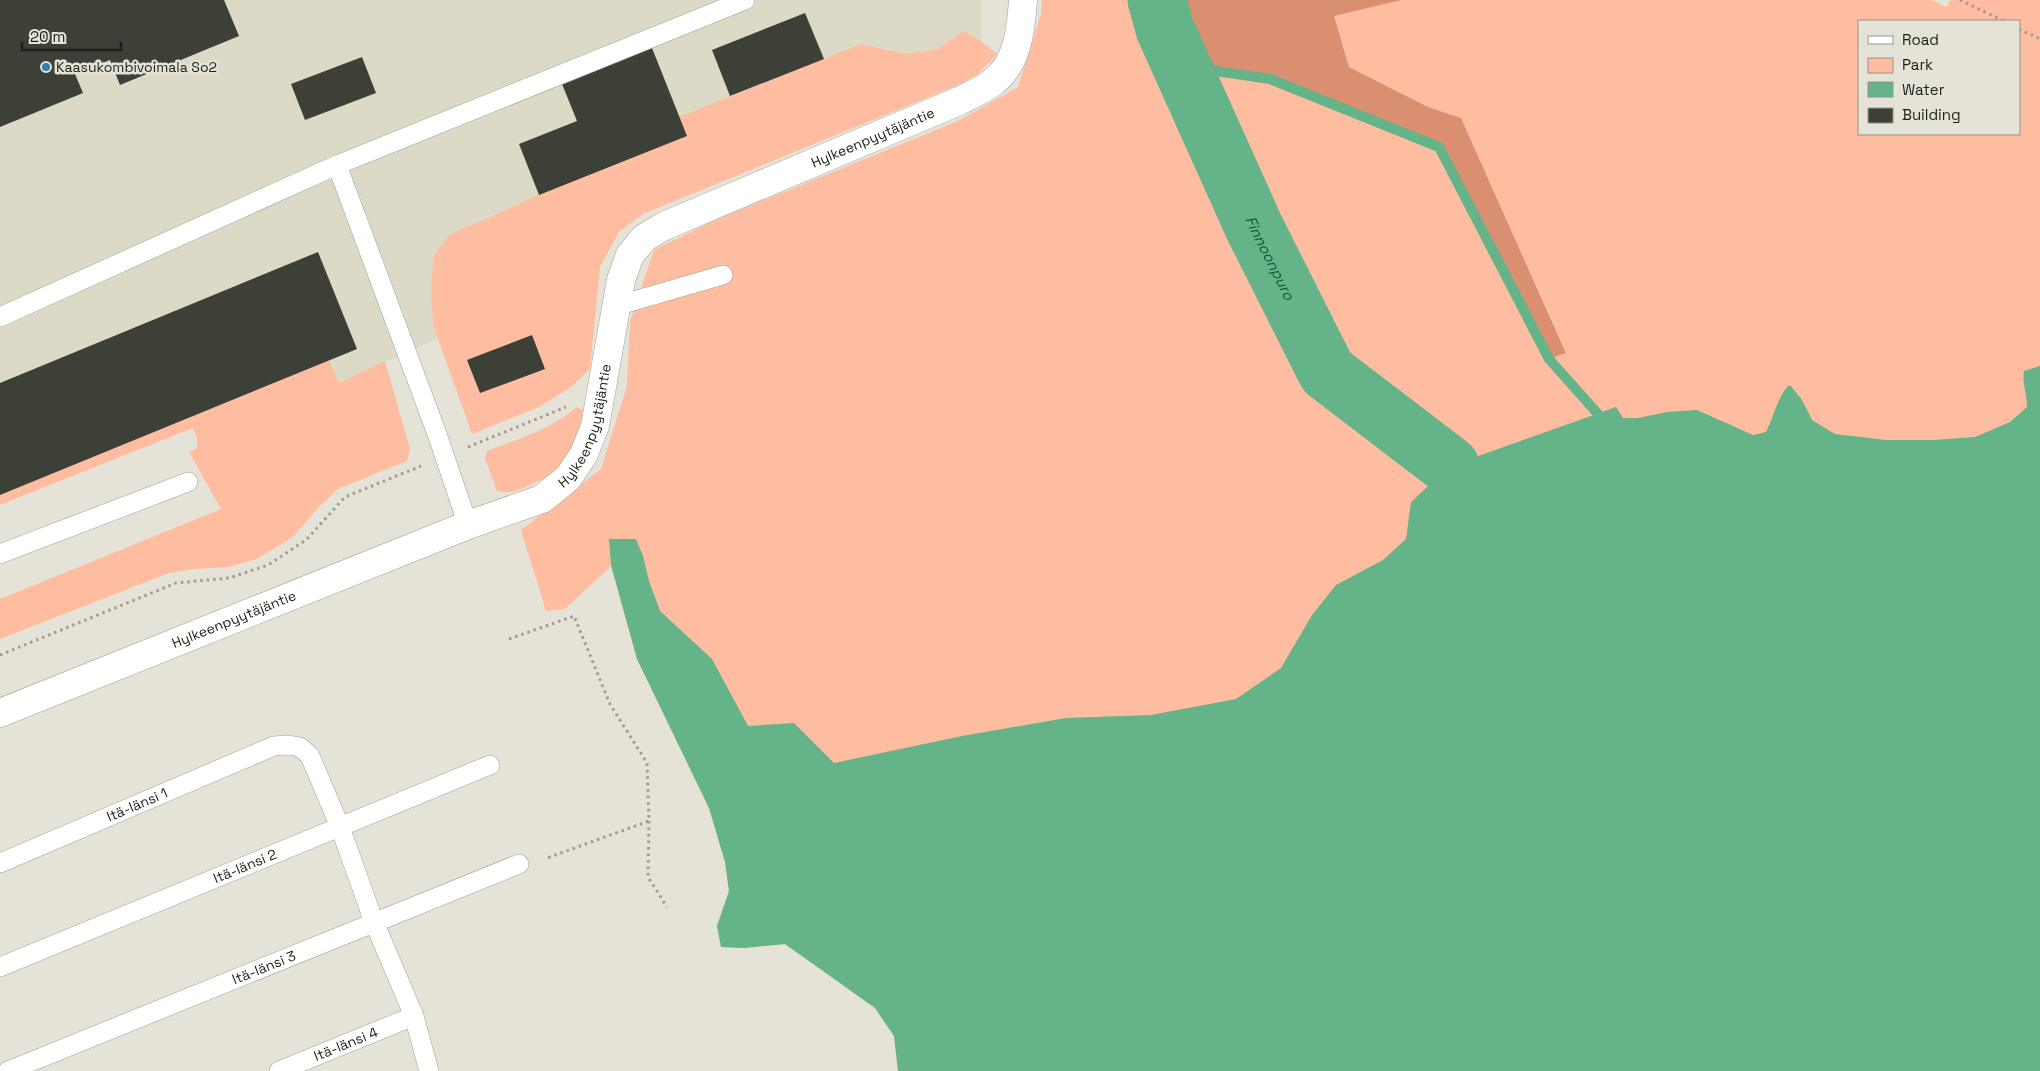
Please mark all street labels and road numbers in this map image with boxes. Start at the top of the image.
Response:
street label: Hylkeenpyytäjäntie [808,103,937,172]
street label: Hylkeenpyytäjäntie [554,362,615,492]
street label: Hylkeenpyytäjäntie [169,586,299,652]
street label: Itä-länsi 1 [104,784,170,825]
street label: Itä-länsi 2 [211,845,279,887]
street label: Itä-länsi 3 [229,946,298,988]
street label: Itä-länsi 4 [311,1023,381,1065]

